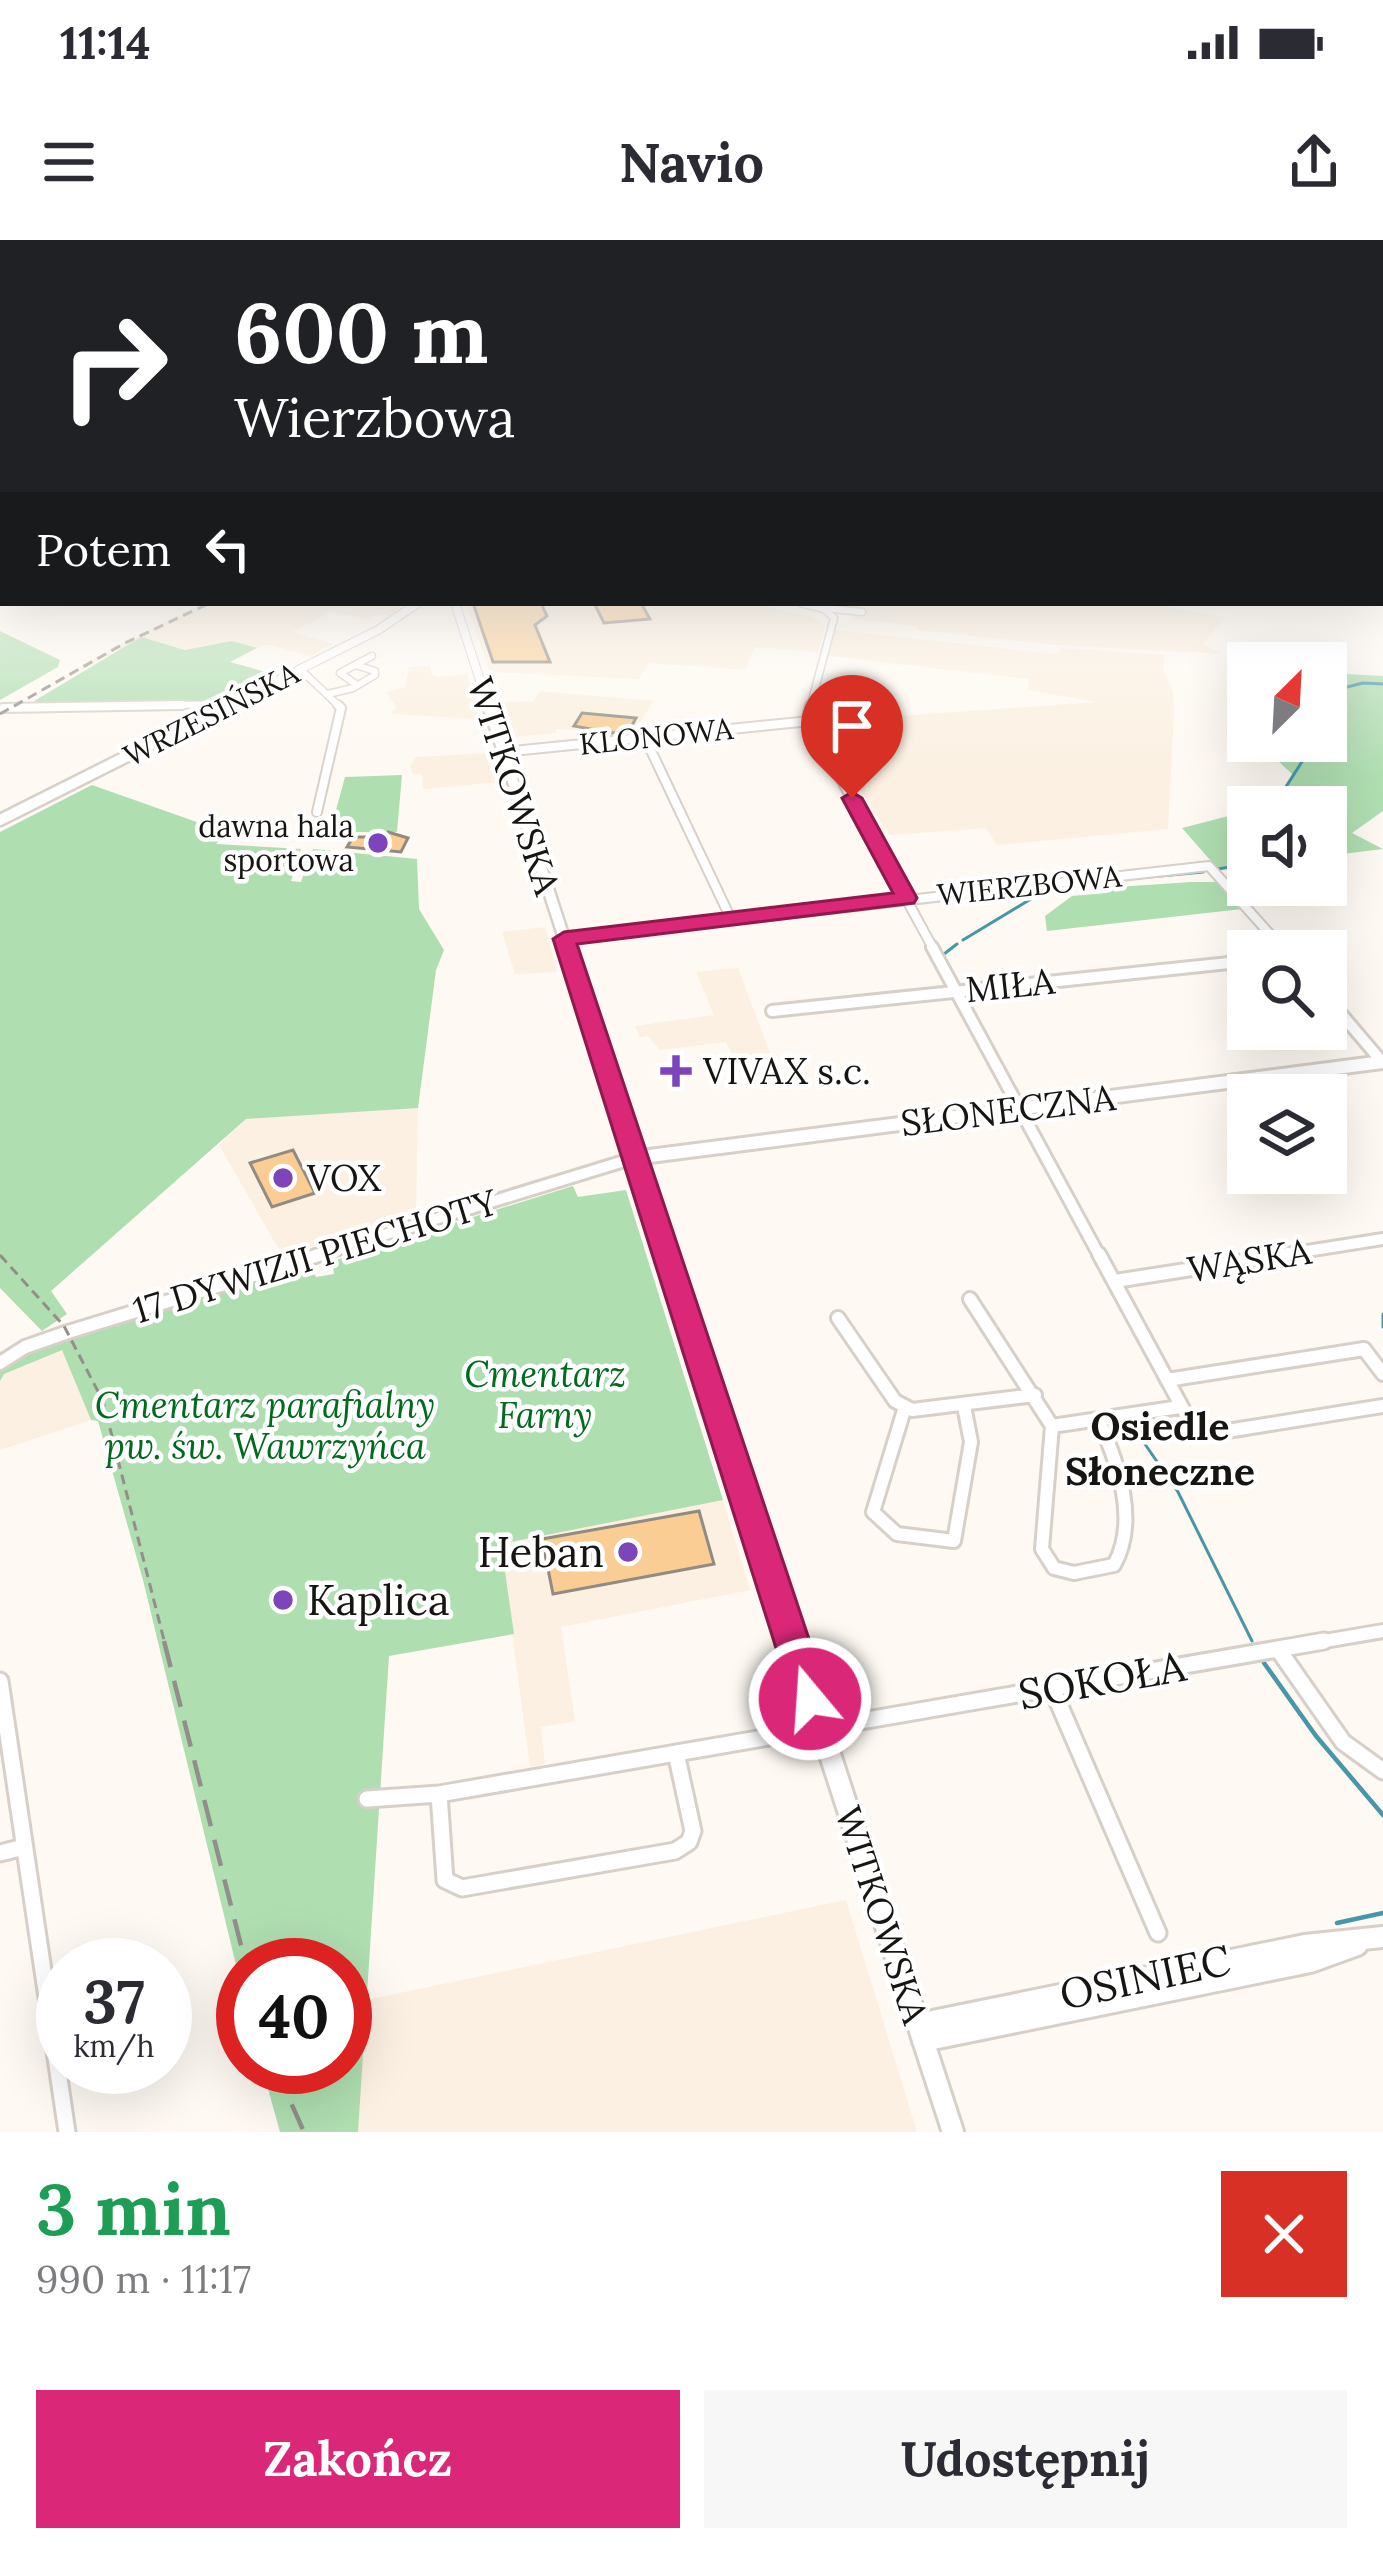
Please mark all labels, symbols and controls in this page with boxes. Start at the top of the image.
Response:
text: 11:14 [60,14,151,71]
text: Navio [619,128,764,197]
icon: menu [36,129,102,195]
icon: share [1281,129,1347,195]
text: 600 m [234,278,489,386]
icon: right [36,288,192,444]
text: Wierzbowa [234,383,515,452]
icon: left [195,516,261,582]
text: Potem [36,521,171,578]
north arrow [1227,642,1347,762]
map controls [1227,642,1347,1194]
street label: WRZESIŃSKA [117,653,306,774]
street label: WITKOWSKA [457,671,571,901]
pin [801,675,903,798]
icon: arrive [819,693,885,759]
street label: KLONOWA [577,709,736,763]
button: sound [1227,786,1347,906]
place label: dawna hala sportowa [198,807,354,879]
marker: dawna hala sportowa [365,830,391,856]
street label: WIERZBOWA [935,856,1124,914]
button: search [1227,930,1347,1050]
street label: MIŁA [963,957,1057,1013]
place label: VIVAX s.c. [702,1048,871,1094]
marker: VIVAX s.c. [660,1055,692,1087]
street label: SŁONECZNA [898,1074,1118,1146]
button: layers [1227,1074,1347,1194]
place label: VOX [306,1155,382,1201]
marker: VOX [270,1165,296,1191]
street label: 17 DYWIZJI PIECHOTY [127,1178,504,1333]
street label: WĄSKA [1184,1227,1314,1292]
park label: Cmentarz Farny [464,1351,626,1438]
park label: Cmentarz parafialny pw. św. Wawrzyńca [95,1382,435,1469]
district label: Osiedle Słoneczne [1065,1401,1255,1496]
place label: Heban [478,1525,604,1579]
marker: Heban [615,1539,641,1565]
place label: Kaplica [307,1573,450,1627]
marker: Kaplica [270,1587,296,1613]
position arrow [747,1636,873,1762]
street label: SOKOŁA [1014,1639,1190,1721]
street label: WITKOWSKA [825,1800,939,2030]
street label: OSINIEC [1055,1933,1235,2021]
speed limit sign: 40 [216,1938,372,2094]
text: 37 [83,1963,145,2039]
text: km/h [73,2027,155,2065]
text: 3 min [36,2163,231,2255]
button: close [1221,2171,1347,2297]
text: 990 m · 11:17 [36,2254,251,2304]
button: Zakończ [36,2390,680,2528]
button: Udostępnij [704,2390,1347,2528]

